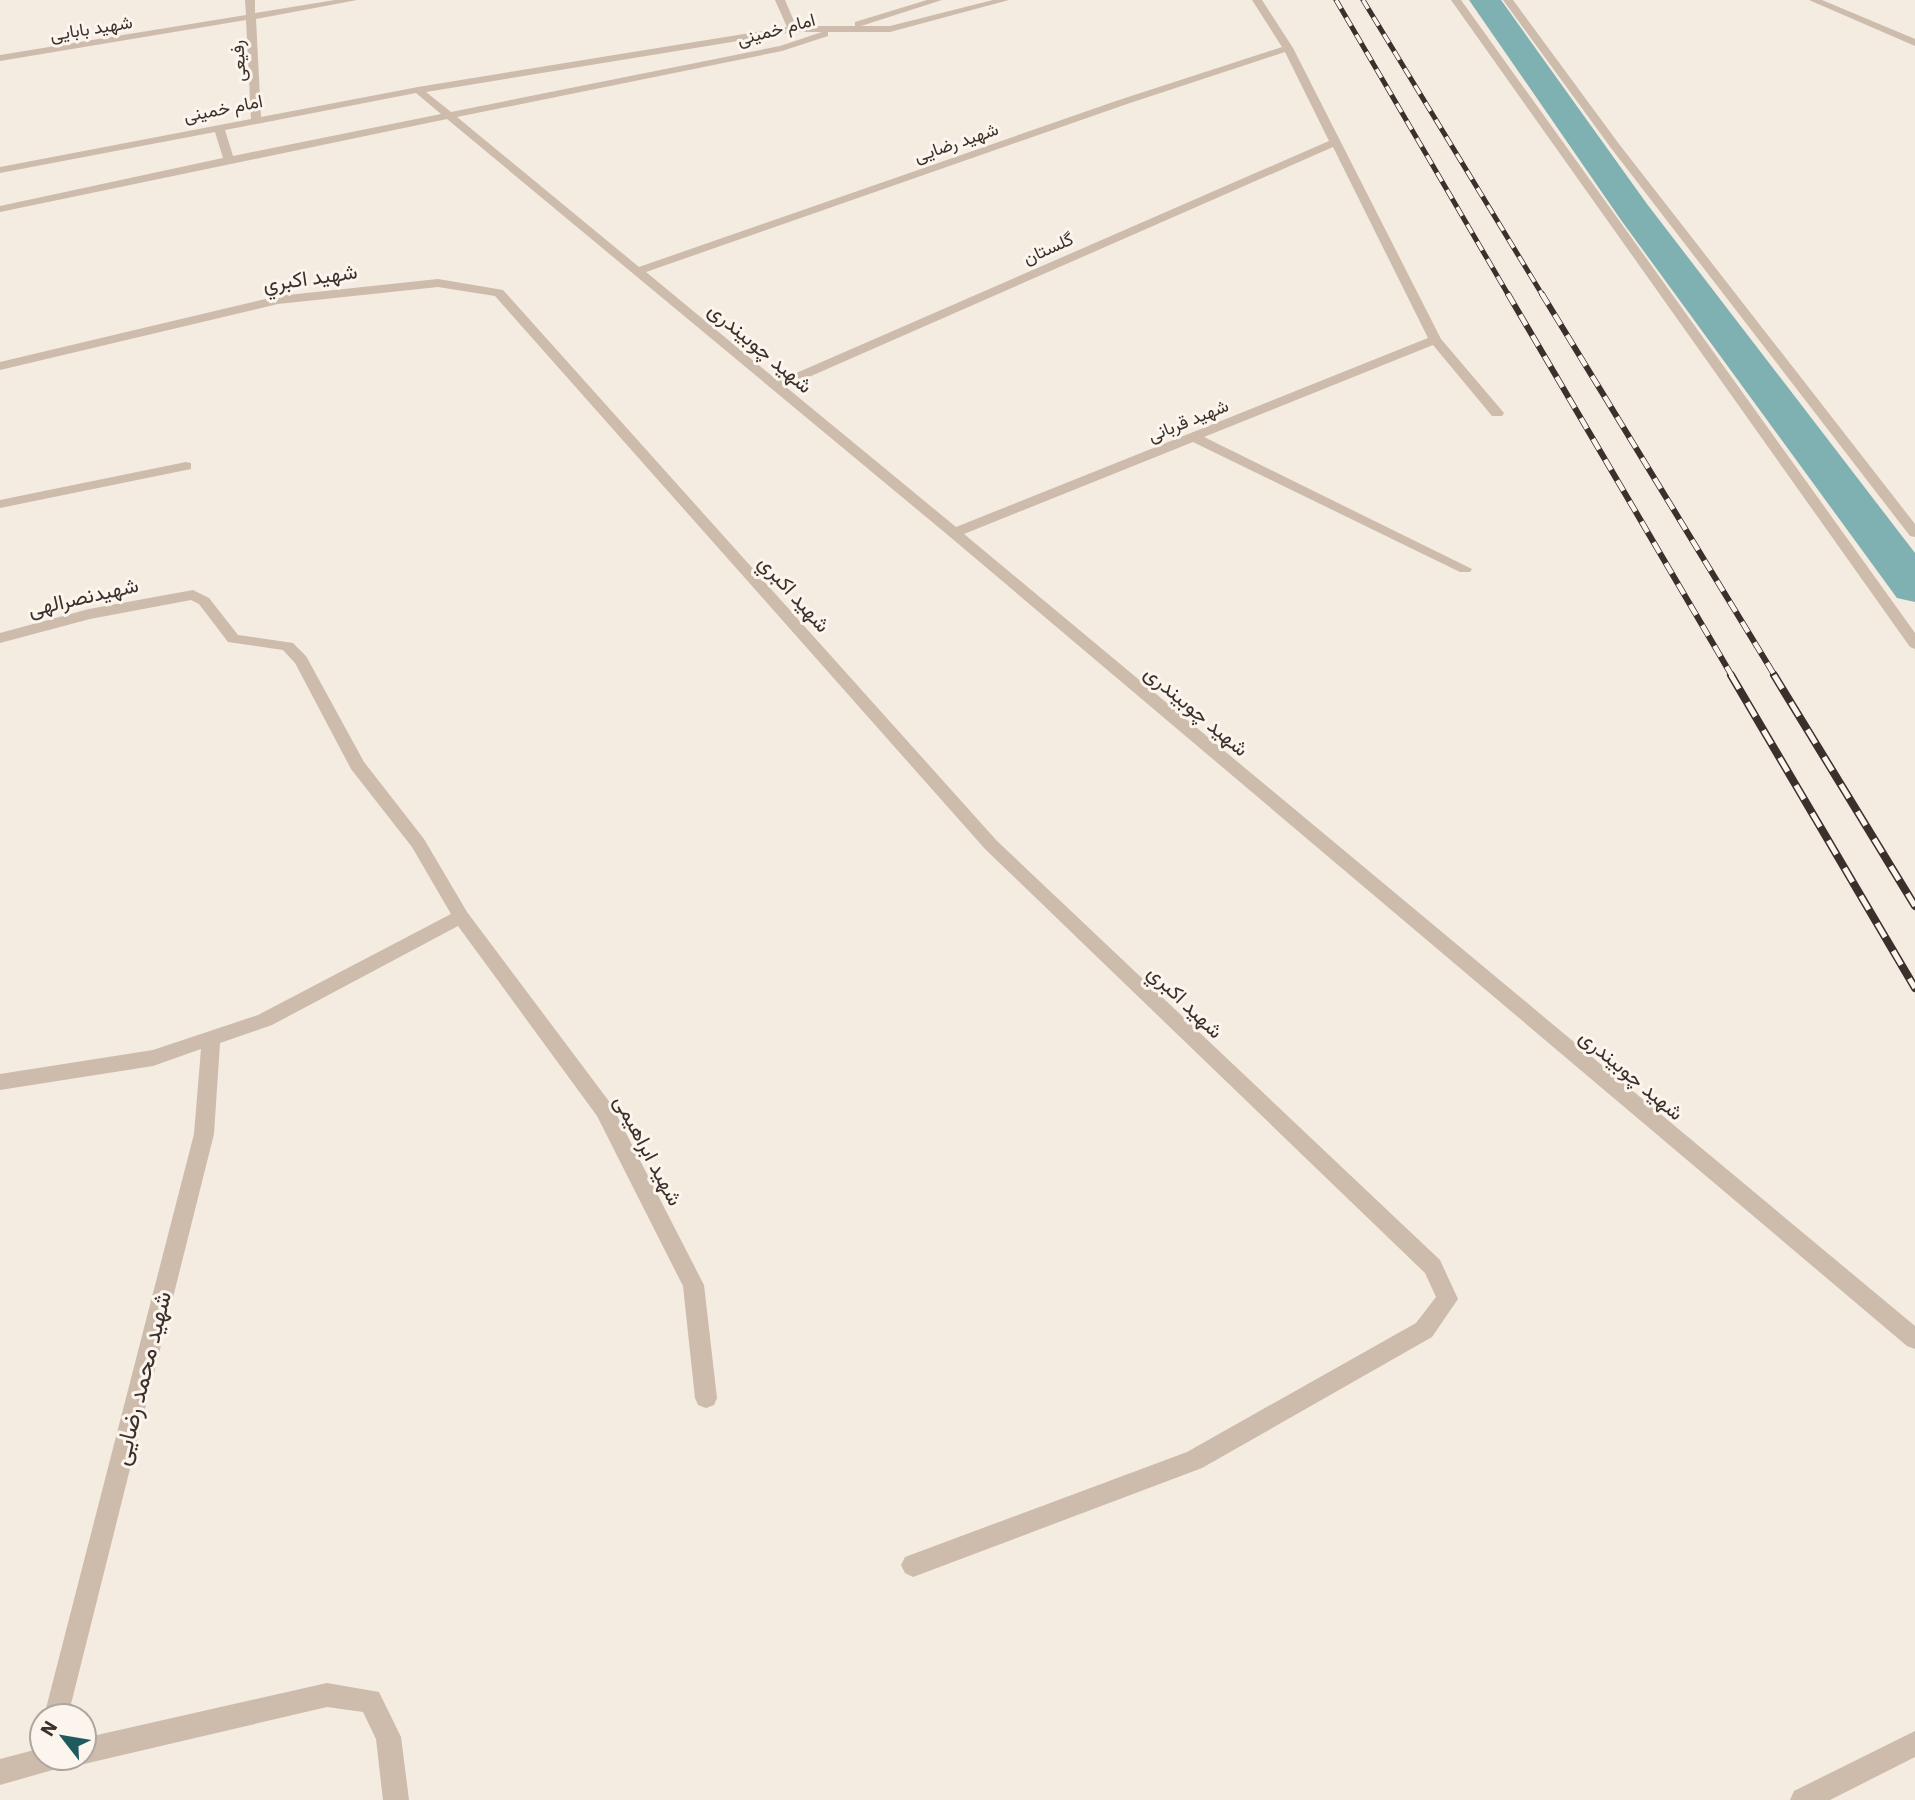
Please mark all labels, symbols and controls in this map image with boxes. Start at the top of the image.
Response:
street label: امام خمینی [734,8,818,51]
street label: شهید بابایی [48,10,134,46]
street label: رفیعی [225,40,251,82]
street label: امام خمینی [181,89,265,128]
street label: شهید رضایی [911,117,1001,167]
street label: گلستان [1019,227,1077,269]
street label: شهيد اکبري [261,257,360,301]
street label: شهید چوبیندری [702,295,819,400]
street label: شهید قربانی [1144,393,1232,447]
street label: شهيد اکبري [750,548,837,640]
street label: شهیدنصرالهی [25,570,141,622]
street label: شهید چوبیندری [1138,658,1255,763]
street label: شهيد اکبري [1139,958,1230,1047]
street label: شهید چوبیندری [1573,1022,1690,1127]
street label: شهید ابراهیمی [608,1090,690,1210]
street label: شهید محمد رضایی [104,1288,178,1468]
north arrow [28,1702,98,1772]
text: N [35,1716,62,1740]

